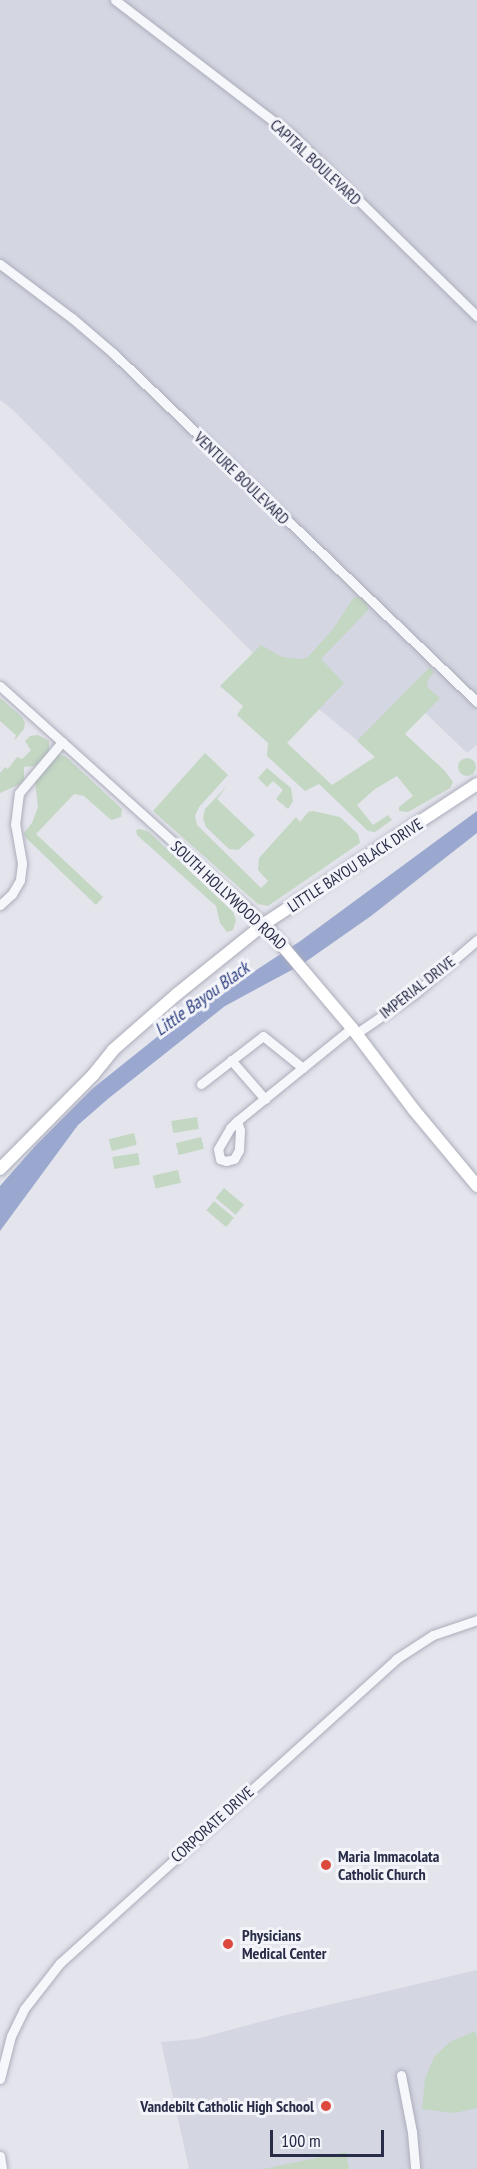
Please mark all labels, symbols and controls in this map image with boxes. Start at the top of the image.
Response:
street label: CAPITAL BOULEVARD [266,115,366,209]
street label: VENTURE BOULEVARD [190,428,294,528]
street label: LITTLE BAYOU BLACK DRIVE [284,814,426,916]
street label: SOUTH HOLLYWOOD ROAD [167,837,291,953]
street label: IMPERIAL DRIVE [375,951,459,1023]
water label: Little Bayou Black [150,957,254,1041]
street label: CORPORATE DRIVE [167,1782,257,1866]
place label: Maria Immacolata Catholic Church [338,1846,439,1884]
marker: Maria Immacolata Catholic Church [319,1858,333,1872]
place label: Physicians Medical Center [242,1925,327,1963]
marker: Physicians Medical Center [219,1935,237,1953]
place label: Vandebilt Catholic High School [140,2096,314,2116]
marker: Vandebilt Catholic High School [319,2099,333,2113]
scale bar [273,2118,387,2156]
text: 100 m [281,2129,321,2152]

